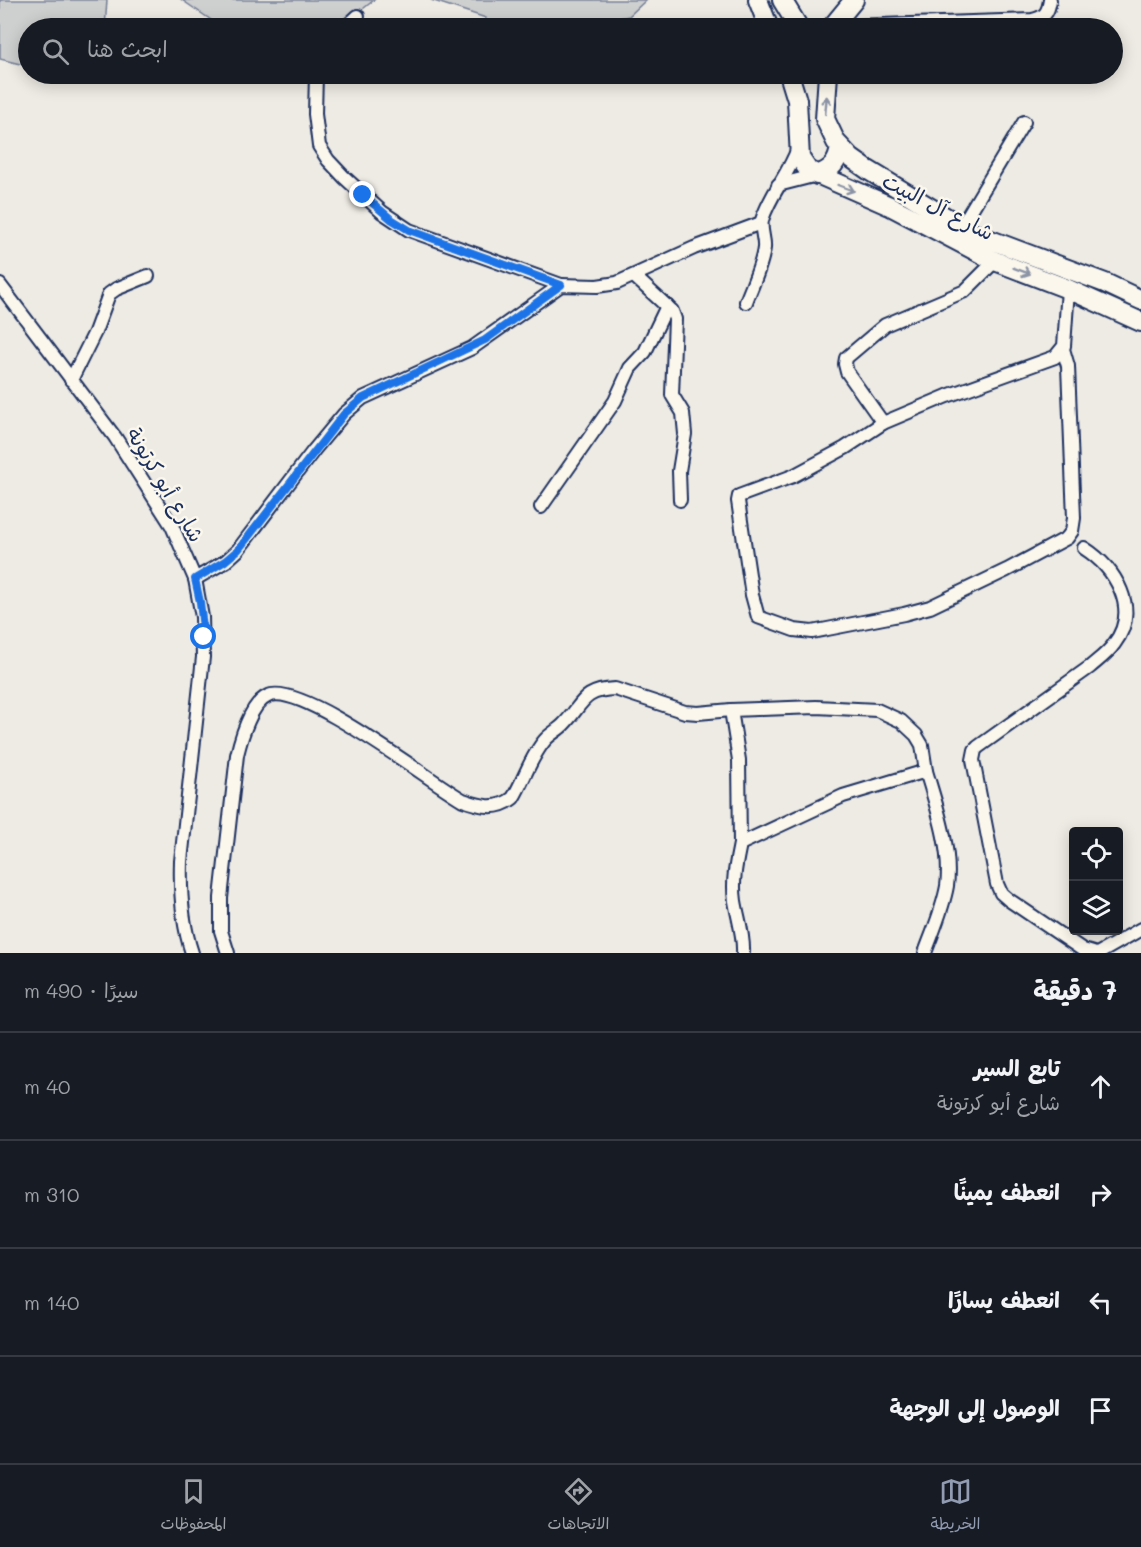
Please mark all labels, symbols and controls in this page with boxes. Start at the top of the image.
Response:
search box [18,18,1123,84]
text: ابحث هنا [87,34,168,63]
icon: search [39,35,72,68]
one-way arrow [821,95,832,115]
street label: شارع آل البيت [877,166,999,248]
route end [349,181,375,207]
one-way arrow [837,183,855,194]
one-way arrow [1012,267,1031,278]
street label: شارع أبو كرتونة [119,422,211,548]
route start [190,623,216,649]
map controls [1069,827,1123,935]
button: locate [1069,827,1123,881]
button: layers [1069,881,1123,935]
text: 7 دقيقة [1033,973,1117,1007]
text: سيرًا · 490 m [24,977,139,1003]
text: تابع السير [974,1053,1060,1082]
icon: ahead [1084,1070,1117,1103]
text: 40 m [24,1073,70,1099]
text: شارع أبو كرتونة [937,1089,1060,1115]
text: انعطف يمينًا [954,1177,1060,1206]
icon: right [1084,1178,1117,1211]
text: 310 m [24,1181,79,1207]
text: انعطف يسارًا [948,1285,1060,1314]
icon: left [1084,1286,1117,1319]
text: 140 m [24,1289,79,1315]
text: الوصول إلى الوجهة [889,1393,1060,1422]
icon: arrive [1084,1394,1117,1427]
tab: المحفوظات [161,1475,226,1538]
tab: الاتجاهات [548,1475,609,1538]
tab: الخريطة [931,1475,980,1538]

